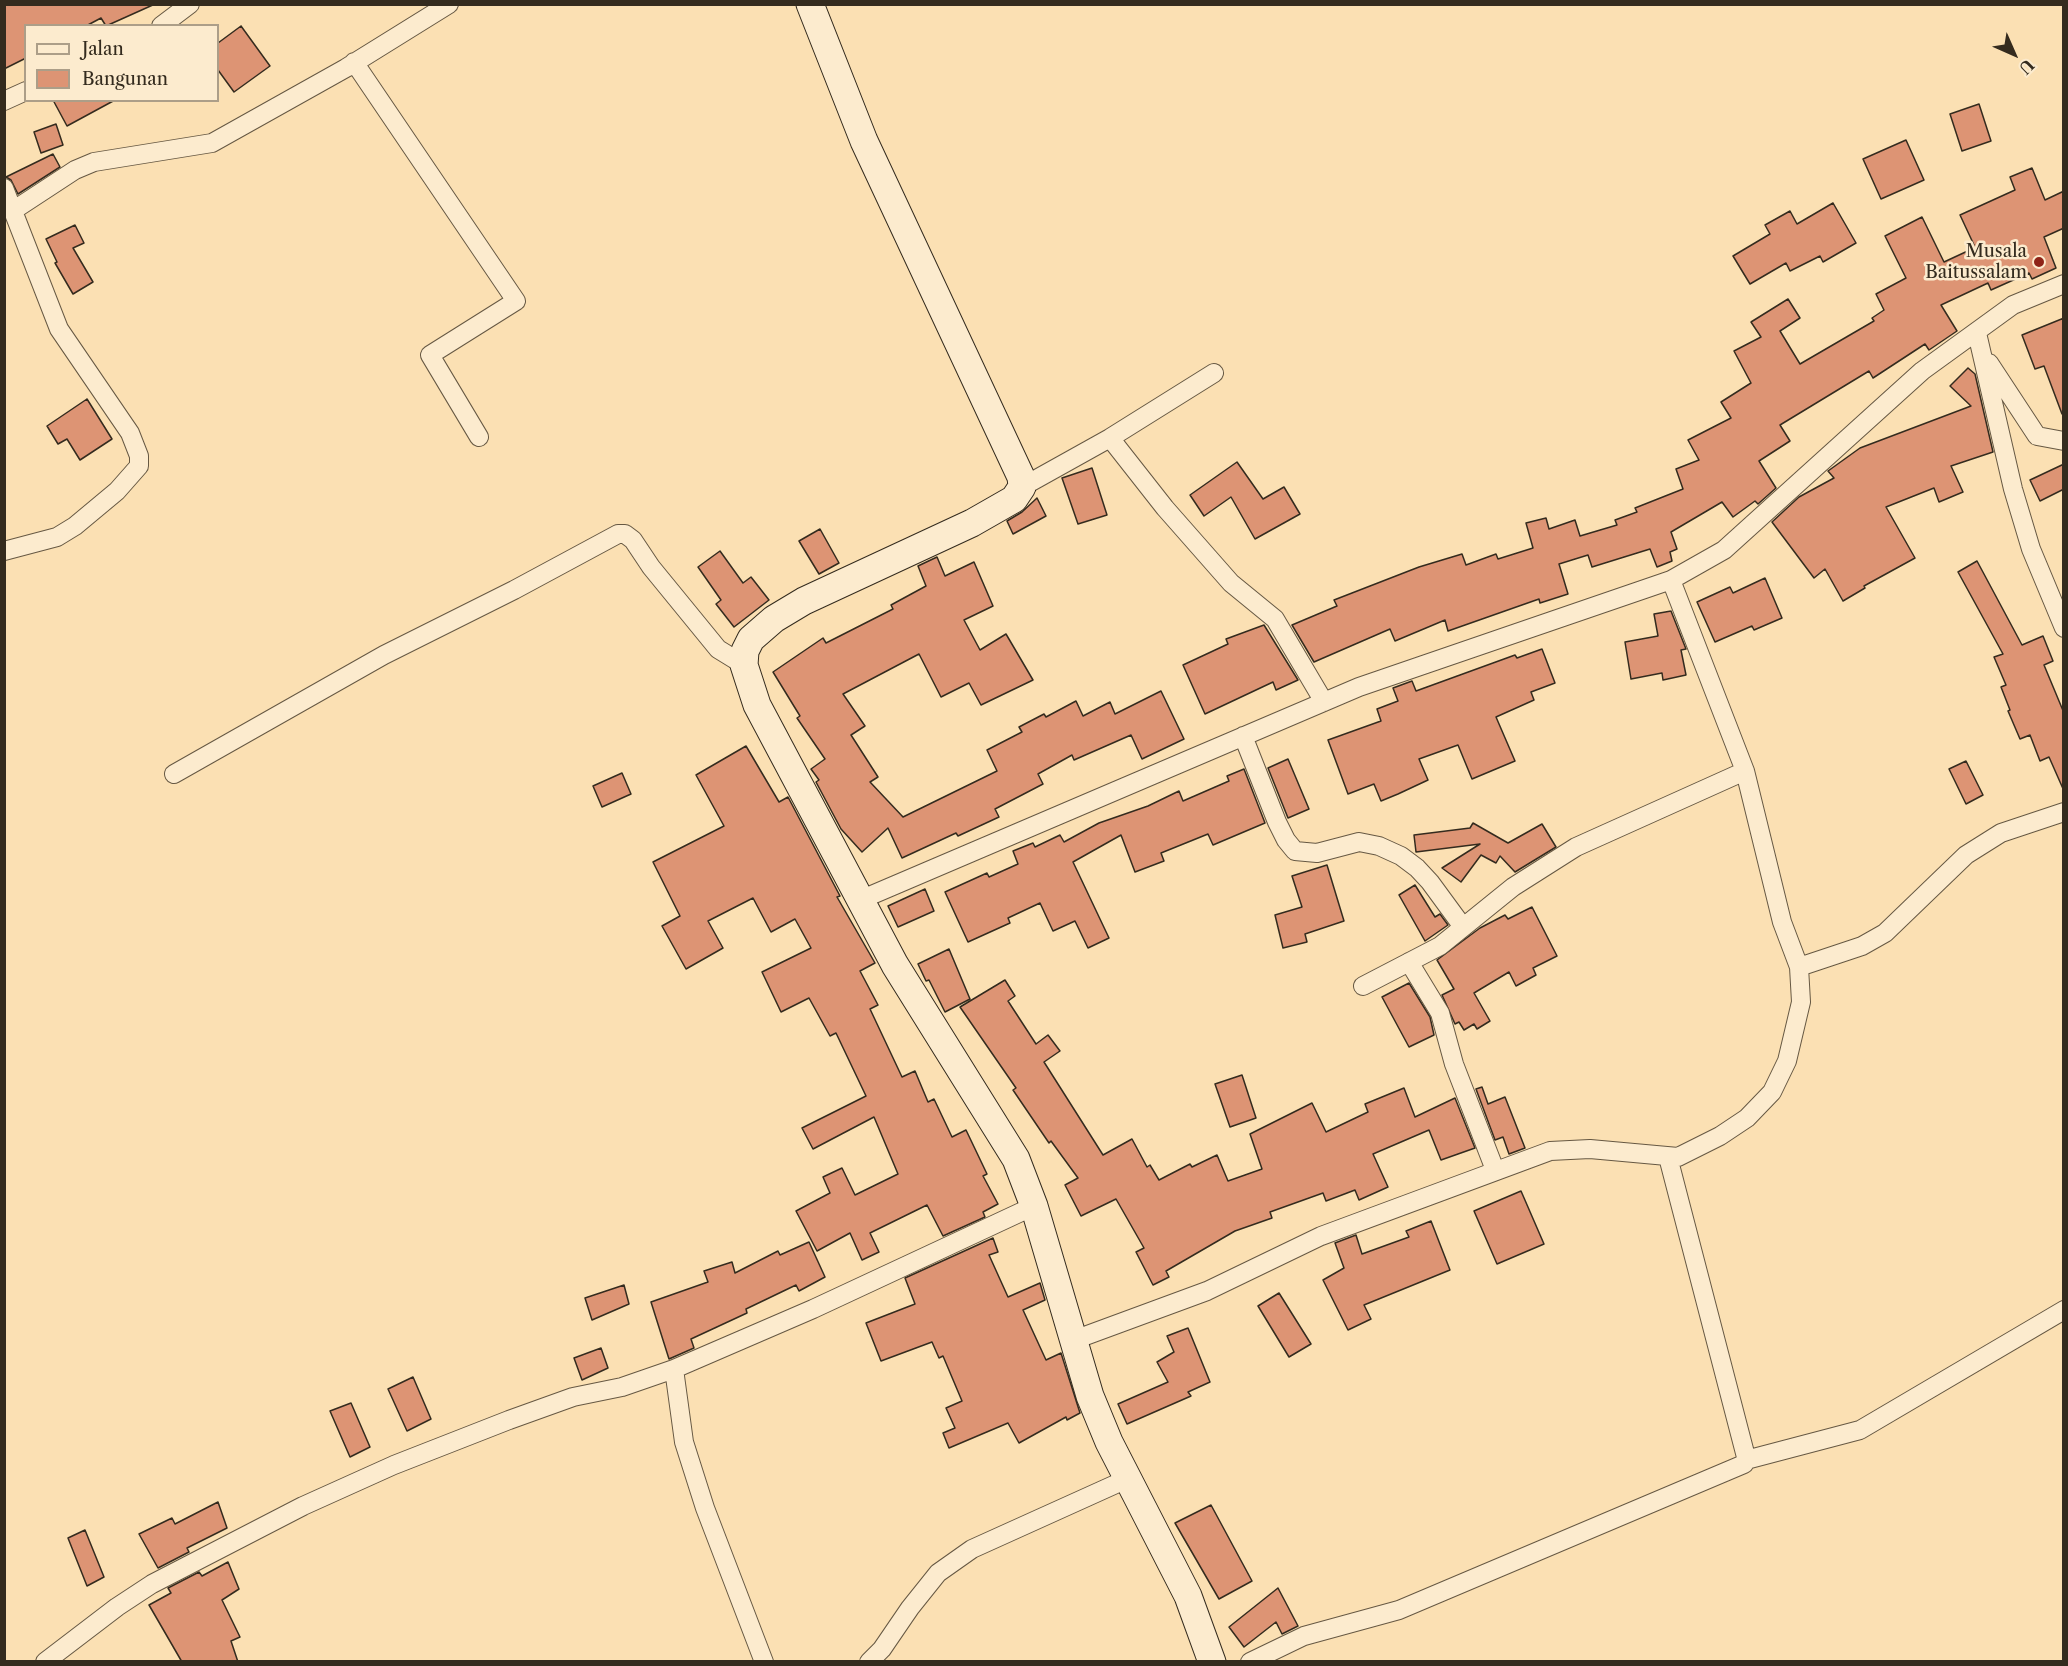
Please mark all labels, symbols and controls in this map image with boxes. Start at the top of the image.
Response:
legend [24,24,219,102]
north arrow [1984,24,2044,84]
text: Jalan [82,38,124,60]
text: U [2015,55,2038,78]
text: Bangunan [82,68,168,90]
place label: Musala Baitussalam [1925,241,2027,284]
marker: Musala Baitussalam [2032,255,2046,269]

